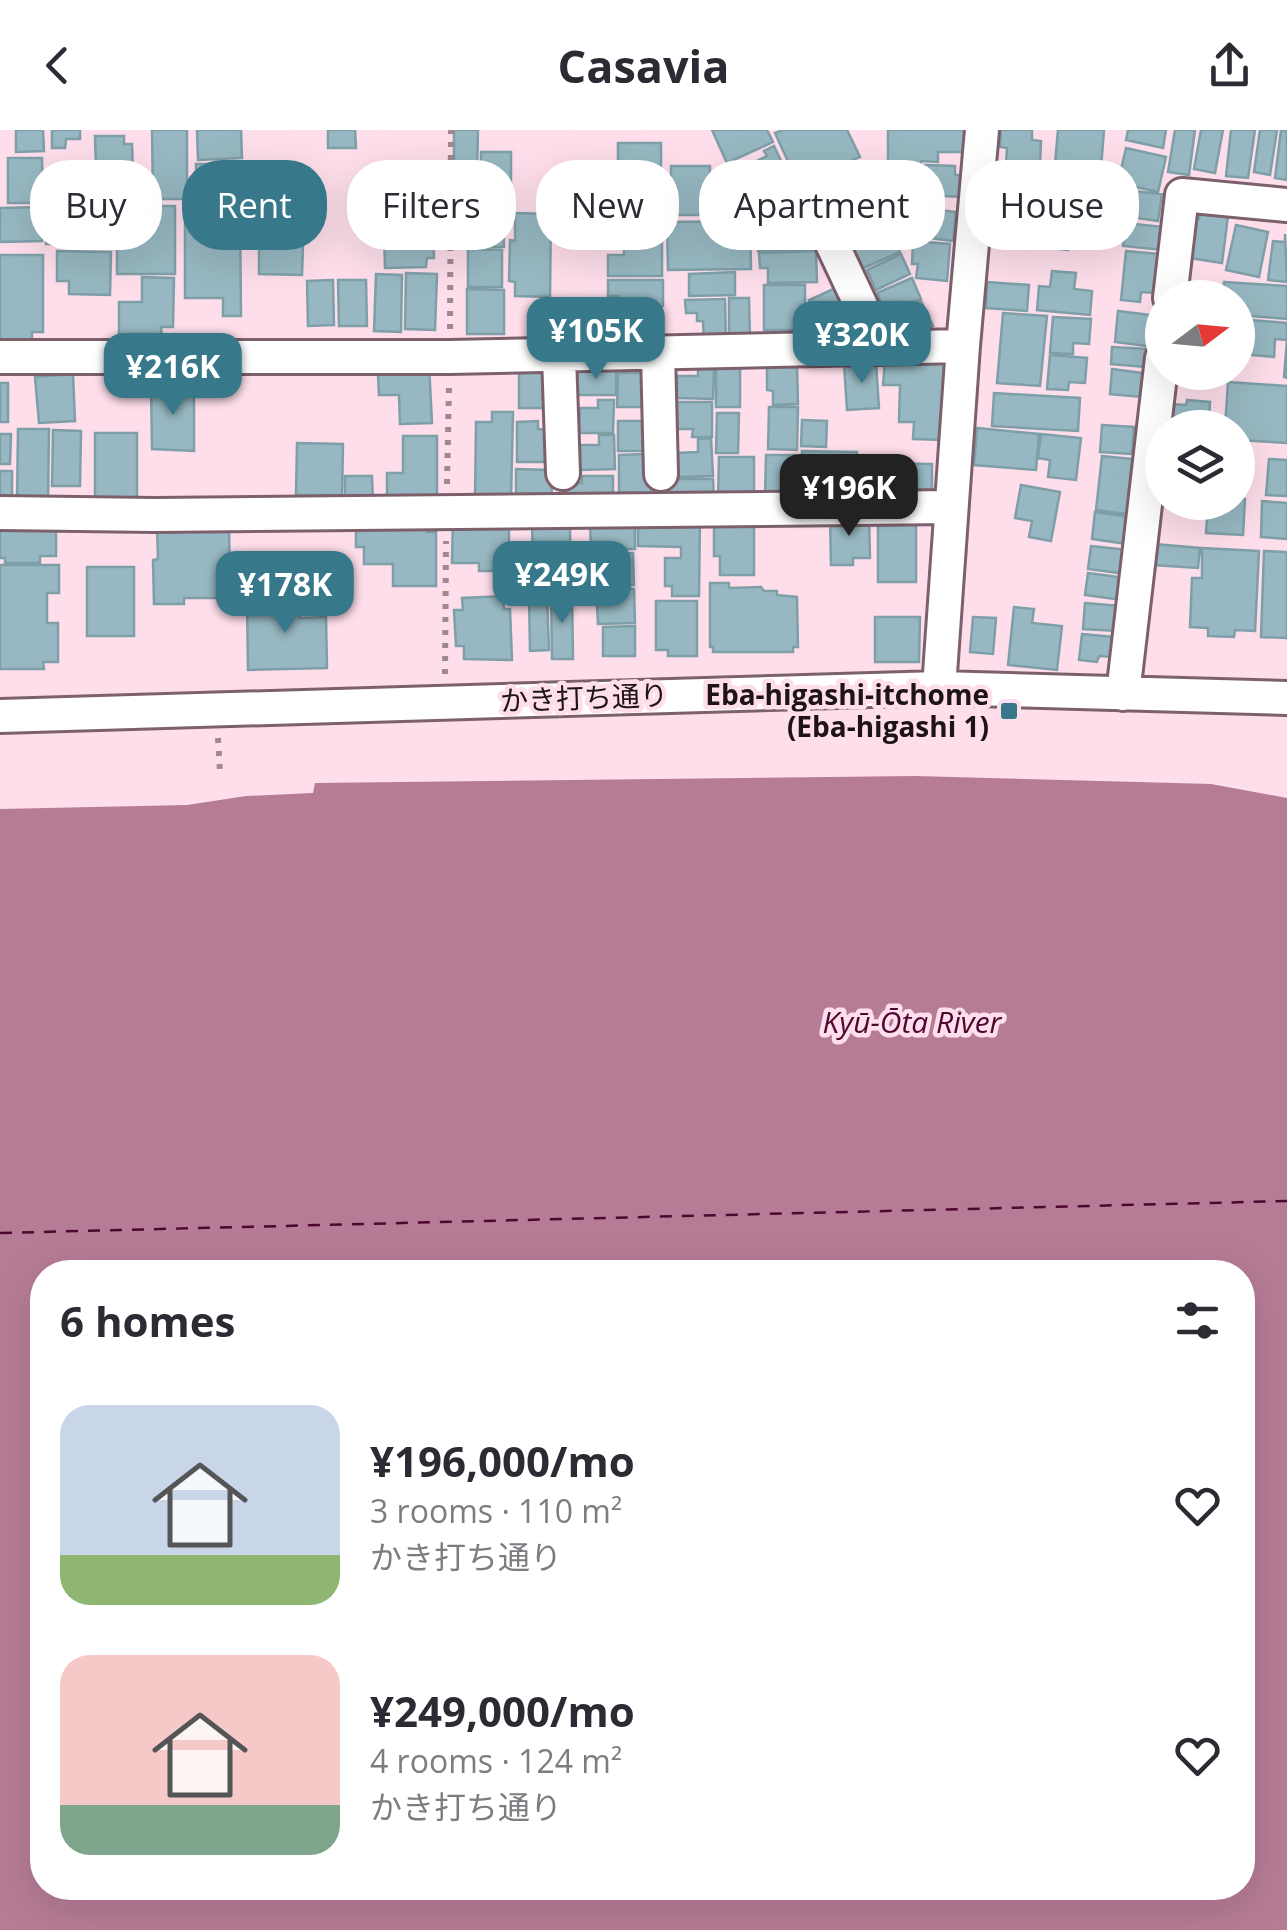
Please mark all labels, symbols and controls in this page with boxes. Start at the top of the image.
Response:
text: Casavia [558,35,729,96]
icon: back [30,38,85,93]
icon: share [1202,38,1257,93]
chip: Buy [30,160,162,250]
chip: Rent [182,160,327,250]
chip: Filters [347,160,516,250]
chip: New [536,160,679,250]
chip: Apartment [699,160,945,250]
chip: House [965,160,1139,250]
north arrow [1145,280,1255,390]
map controls [1145,280,1255,520]
pin: ¥105K [526,297,666,382]
pin: ¥320K [792,301,932,386]
text: ¥105K [549,308,643,351]
text: ¥320K [815,312,909,355]
pin: ¥216K [103,333,243,418]
text: ¥216K [126,344,220,387]
button: layers [1145,410,1255,520]
pin: ¥196K [779,454,919,539]
text: ¥196K [802,465,896,508]
pin: ¥249K [492,541,632,626]
pin: ¥178K [215,551,355,636]
text: ¥249K [515,552,609,595]
text: ¥178K [238,562,332,605]
street label: かき打ち通り [499,675,669,719]
place label: Eba-higashi-itchome (Eba-higashi 1) [705,675,989,745]
marker: Eba-higashi-itchome (Eba-higashi 1) [998,700,1020,722]
water label: Kyū-Ōta River [823,1001,1003,1042]
text: 6 homes [60,1292,235,1349]
icon: filters [1170,1293,1225,1348]
text: ¥196,000/mo [370,1432,635,1489]
icon: home [140,1445,260,1565]
icon: heart [1170,1478,1225,1533]
text: 3 rooms · 110 m² [370,1489,622,1532]
text: かき打ち通り [370,1535,562,1578]
text: ¥249,000/mo [370,1682,635,1739]
icon: home [140,1695,260,1815]
icon: heart [1170,1728,1225,1783]
text: 4 rooms · 124 m² [370,1739,622,1782]
text: かき打ち通り [370,1785,562,1828]

